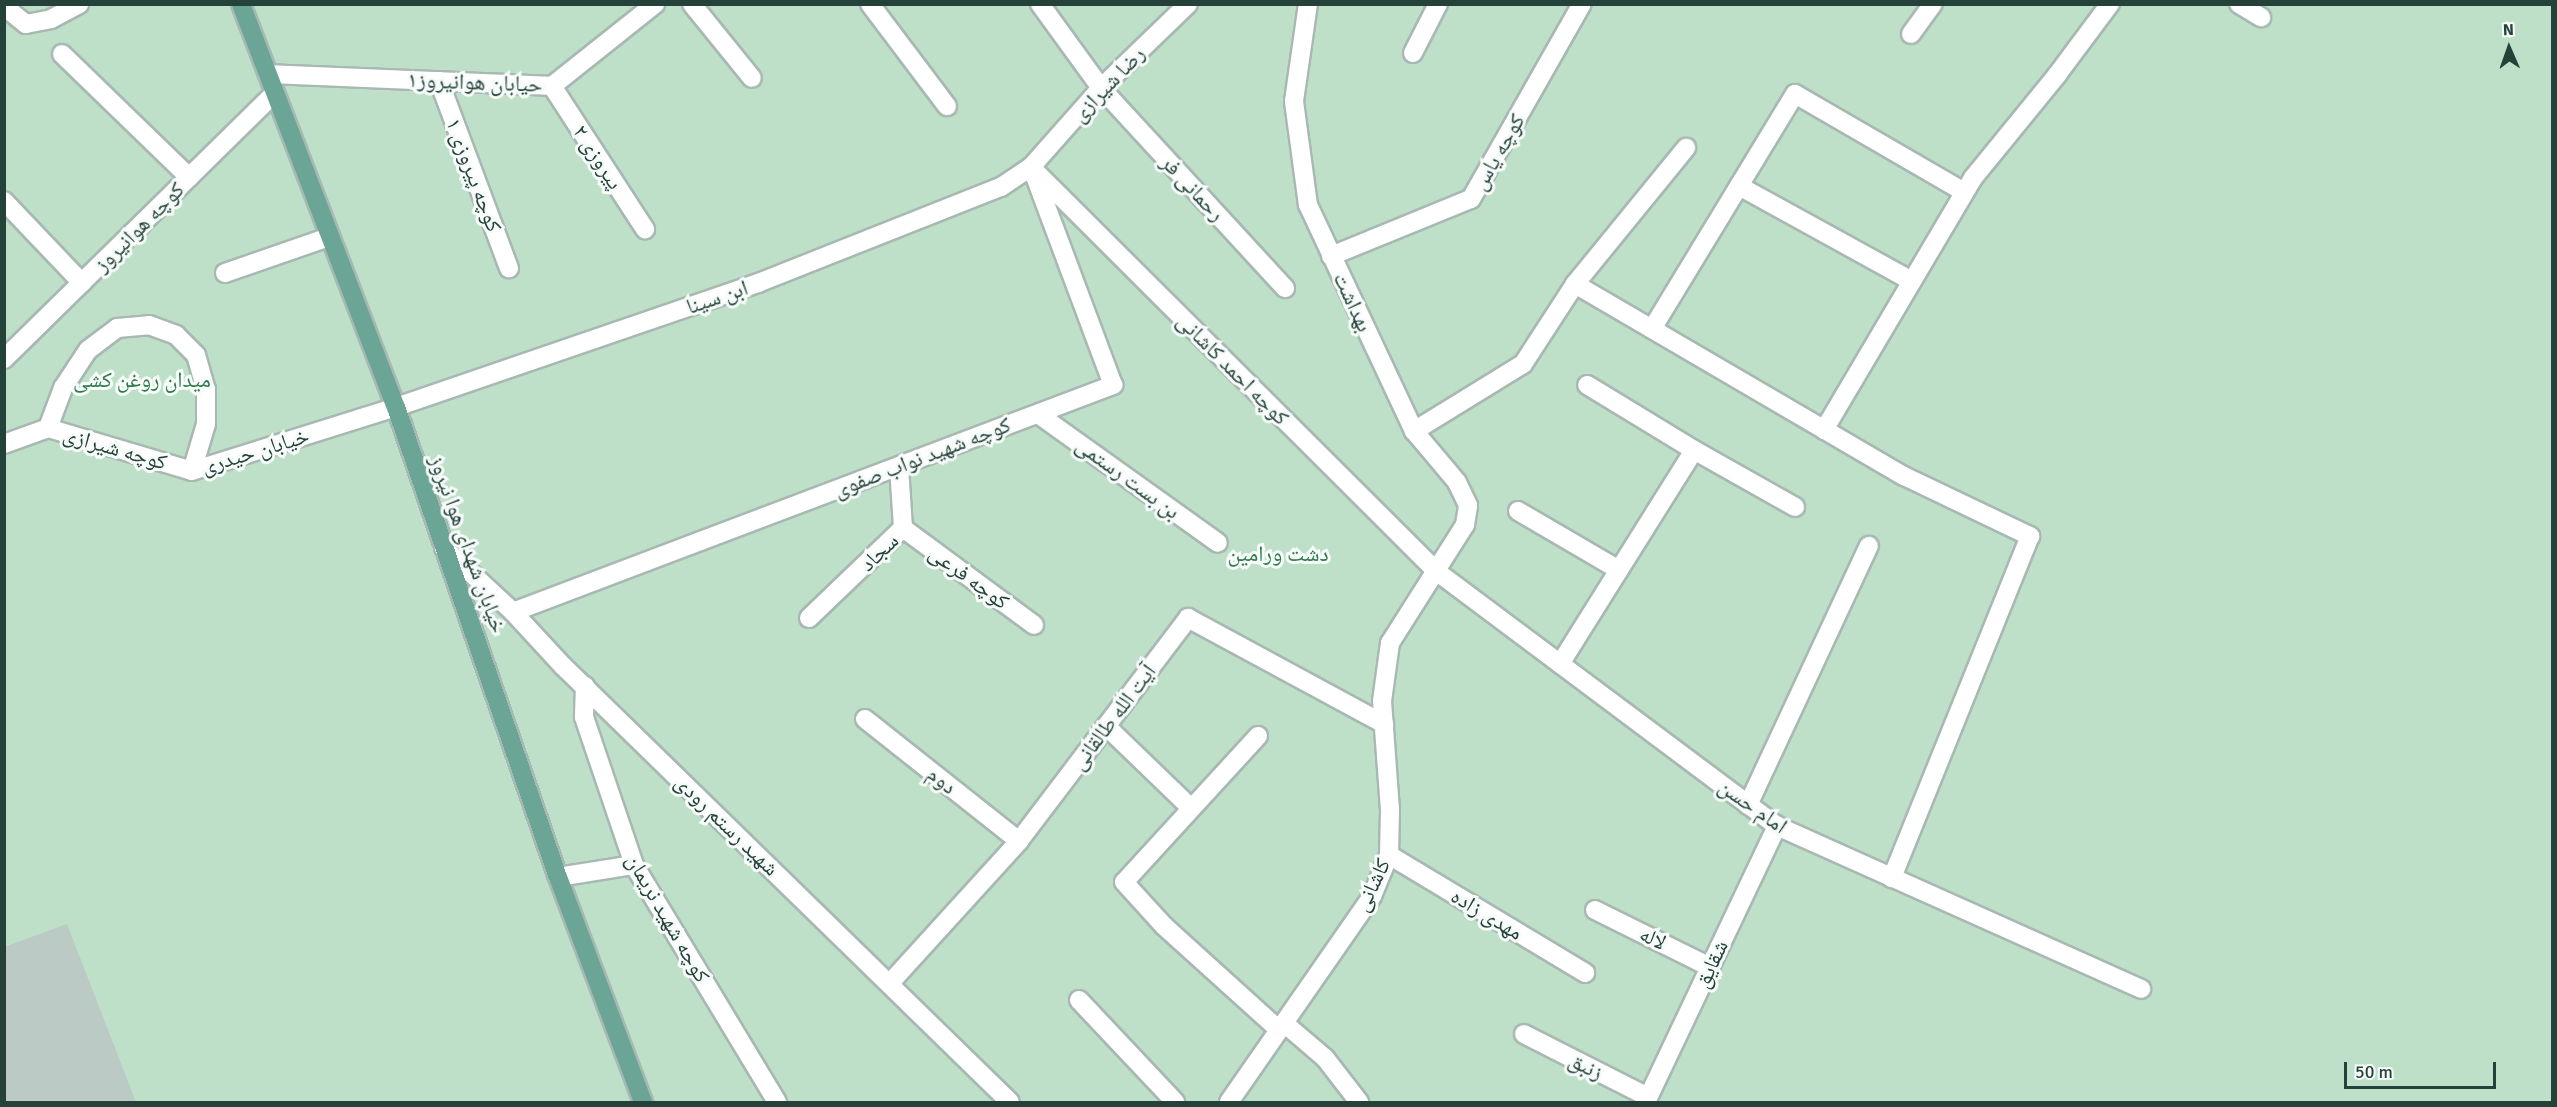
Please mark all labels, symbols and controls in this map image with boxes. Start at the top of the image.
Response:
north arrow [2479,18,2539,78]
text: N [2502,20,2514,40]
street label: رضا شیرازی [1066,41,1150,127]
street label: حیابان هوانیروز۱ [407,66,543,98]
street label: کوچه یاس [1466,109,1530,195]
street label: کوچه پیروزی ۱ [440,114,508,236]
street label: پیروزی ۲ [567,120,629,194]
street label: رحمانی فر [1156,149,1230,227]
street label: کوچه هوانیروز [88,176,190,278]
street label: بهداشت [1328,268,1378,336]
street label: ابن سینا [683,274,751,320]
street label: کوچه احمد کاشانی [1171,307,1295,431]
park label: میدان روغن کشی [73,367,211,393]
street label: کوچه شهید نواب صفوی [830,411,1014,503]
street label: کوچه شیرازی [60,421,170,475]
street label: خیابان حیدری [198,422,312,480]
street label: بن بست رستمی [1071,431,1185,525]
street label: خیابان شهدای هوا نیروز [424,452,512,636]
street label: سجاد [854,527,904,577]
street label: کوچه فرعی [924,539,1014,615]
park label: دشت ورامین [1227,541,1329,567]
street label: آیت الله طالقانی [1065,659,1161,775]
street label: دوم [922,760,962,800]
street label: شهید رستم رودی [669,769,785,881]
street label: امام حسن [1714,773,1792,839]
street label: کوچه شهید نریمان [620,849,716,987]
street label: کاشانی [1348,854,1396,916]
street label: مهدی زاده [1446,882,1528,946]
street label: لاله [1636,920,1670,956]
street label: شقایق [1688,936,1734,992]
street label: زنبق [1564,1046,1608,1086]
scale bar [2347,1050,2498,1088]
text: 50 m [2355,1061,2393,1083]

